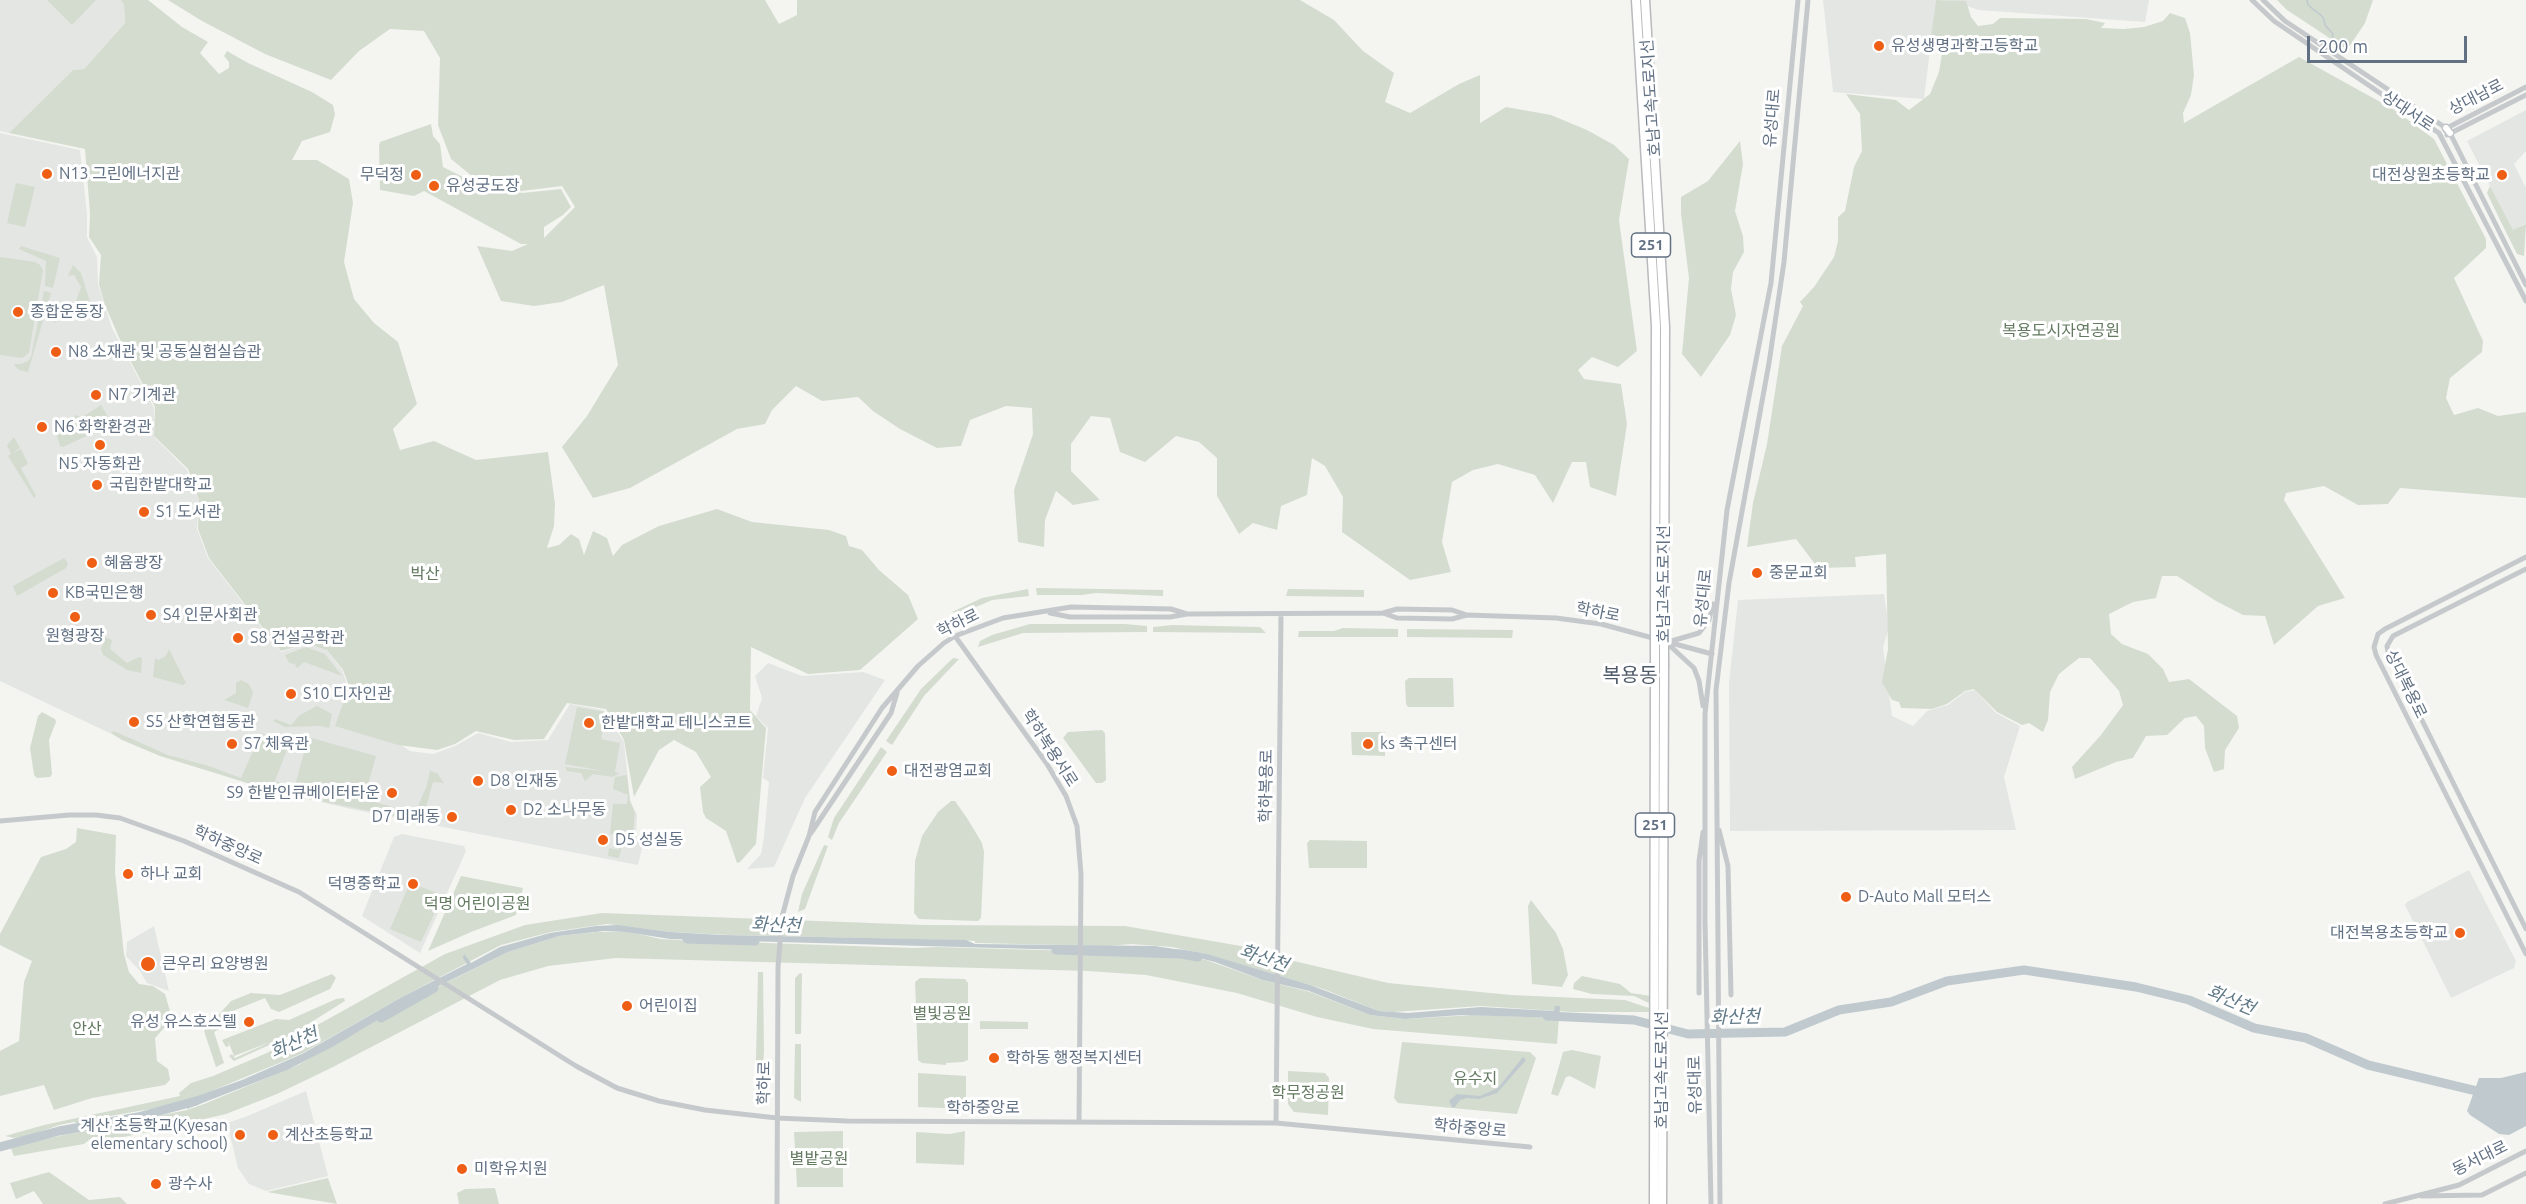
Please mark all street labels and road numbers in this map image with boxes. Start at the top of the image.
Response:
street label: 호남고속도로지선 [1637,39,1665,157]
street label: 상대남로 [2445,75,2507,119]
street label: 상대서로 [2378,87,2438,135]
street label: 유성대로 [1760,88,1784,148]
road number: 251 [1632,233,1670,257]
street label: 호남고속도로지선 [1654,525,1674,643]
street label: 유성대로 [1690,568,1716,628]
street label: 학하로 [1574,598,1622,626]
street label: 학하로 [934,605,982,641]
street label: 상대복용로 [2381,647,2431,721]
street label: 학하복용서로 [1018,706,1082,790]
street label: 학하복용로 [1256,749,1276,823]
road number: 251 [1636,813,1674,837]
street label: 학하중앙로 [190,821,266,869]
street label: 호남고속도로지선 [1652,1011,1672,1129]
street label: 유성대로 [1685,1055,1705,1115]
street label: 학하로 [754,1061,774,1105]
street label: 학하중앙로 [946,1098,1020,1118]
street label: 학하중앙로 [1433,1115,1507,1141]
street label: 동서대로 [2449,1136,2511,1180]

